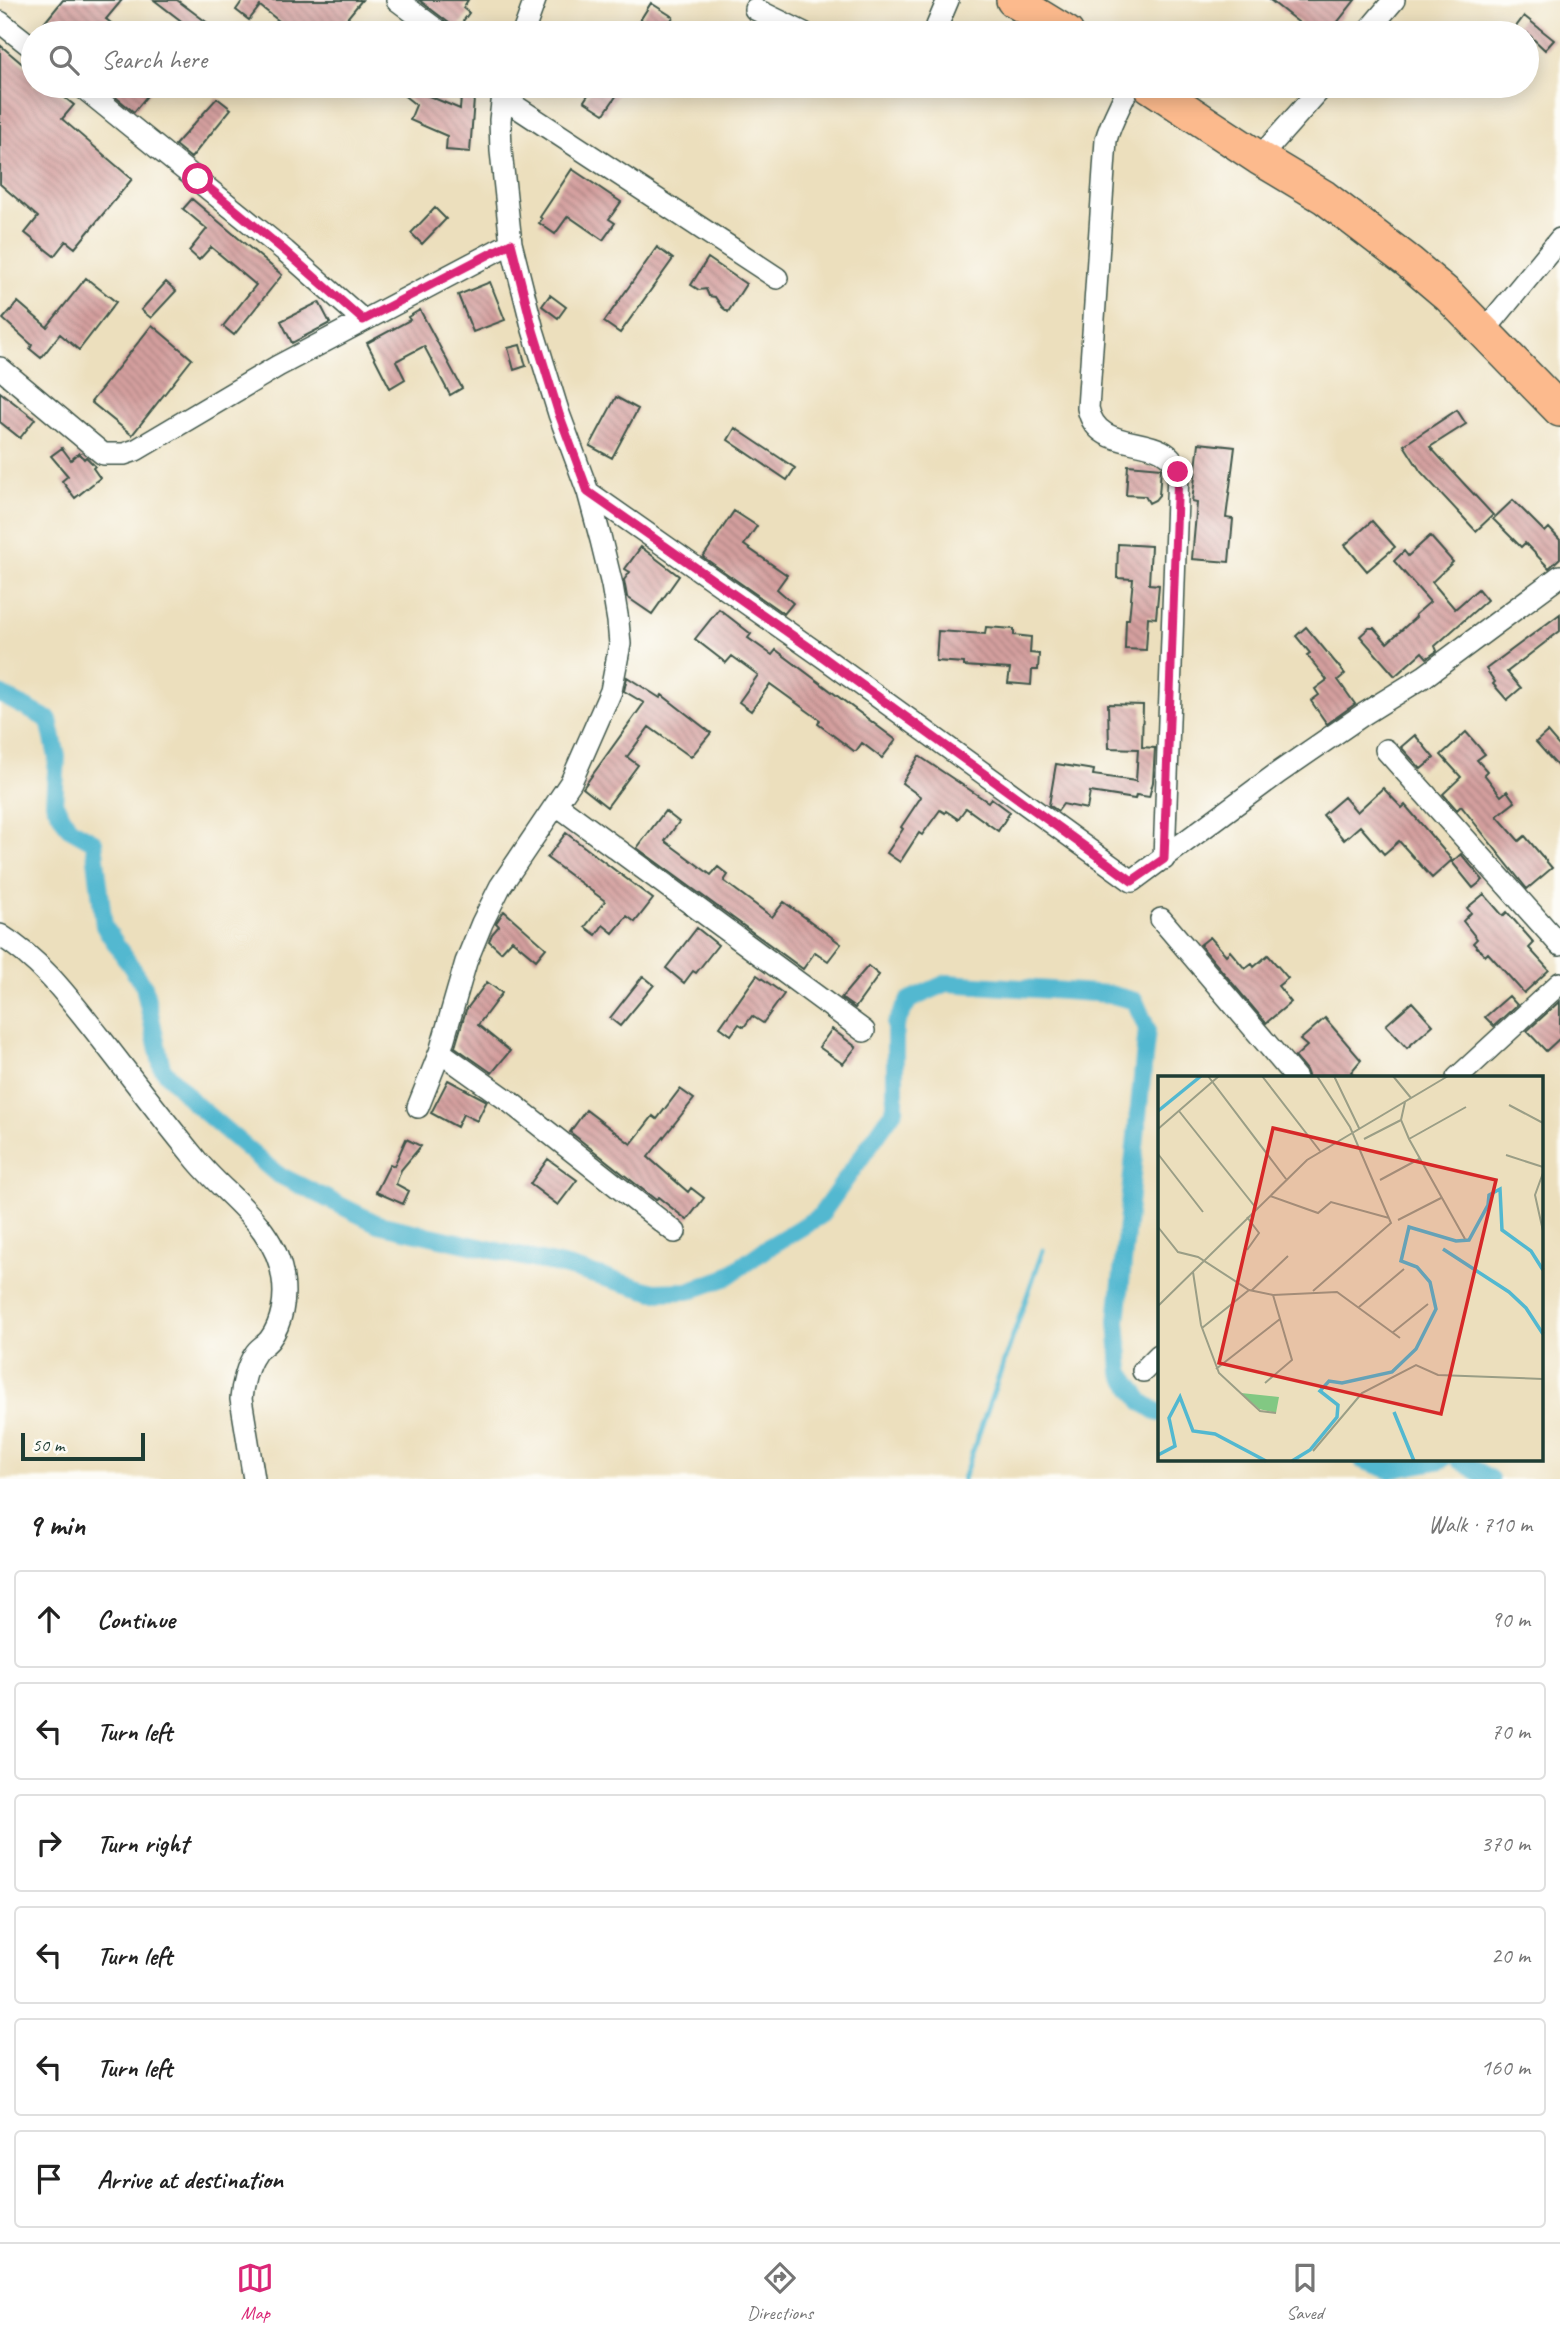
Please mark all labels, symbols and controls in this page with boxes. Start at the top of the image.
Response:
search box [21,21,1539,98]
icon: search [45,41,83,79]
text: Search here [101,43,207,76]
route start [182,163,213,194]
route end [1162,456,1193,487]
inset map [1158,1076,1542,1462]
scale bar [21,1430,145,1462]
text: 50 m [32,1433,64,1457]
text: 9 min [28,1506,85,1544]
text: Walk · 710 m [1428,1510,1532,1539]
icon: ahead [30,1600,68,1638]
text: Continue [97,1603,175,1636]
text: 90 m [1491,1605,1530,1634]
icon: left [30,1712,68,1750]
text: Turn left [97,1715,172,1748]
text: 70 m [1491,1717,1530,1746]
icon: right [30,1824,68,1862]
text: Turn right [97,1827,188,1860]
text: 370 m [1481,1829,1530,1858]
icon: left [30,1936,68,1974]
text: Turn left [97,1939,172,1972]
text: 20 m [1491,1941,1530,1970]
icon: left [30,2048,68,2086]
text: Turn left [97,2051,172,2084]
text: 160 m [1481,2053,1530,2082]
icon: arrive [30,2160,68,2198]
text: Arrive at destination [97,2163,283,2196]
tab: Map [236,2259,274,2325]
tab: Directions [747,2259,813,2325]
tab: Saved [1286,2259,1324,2325]

